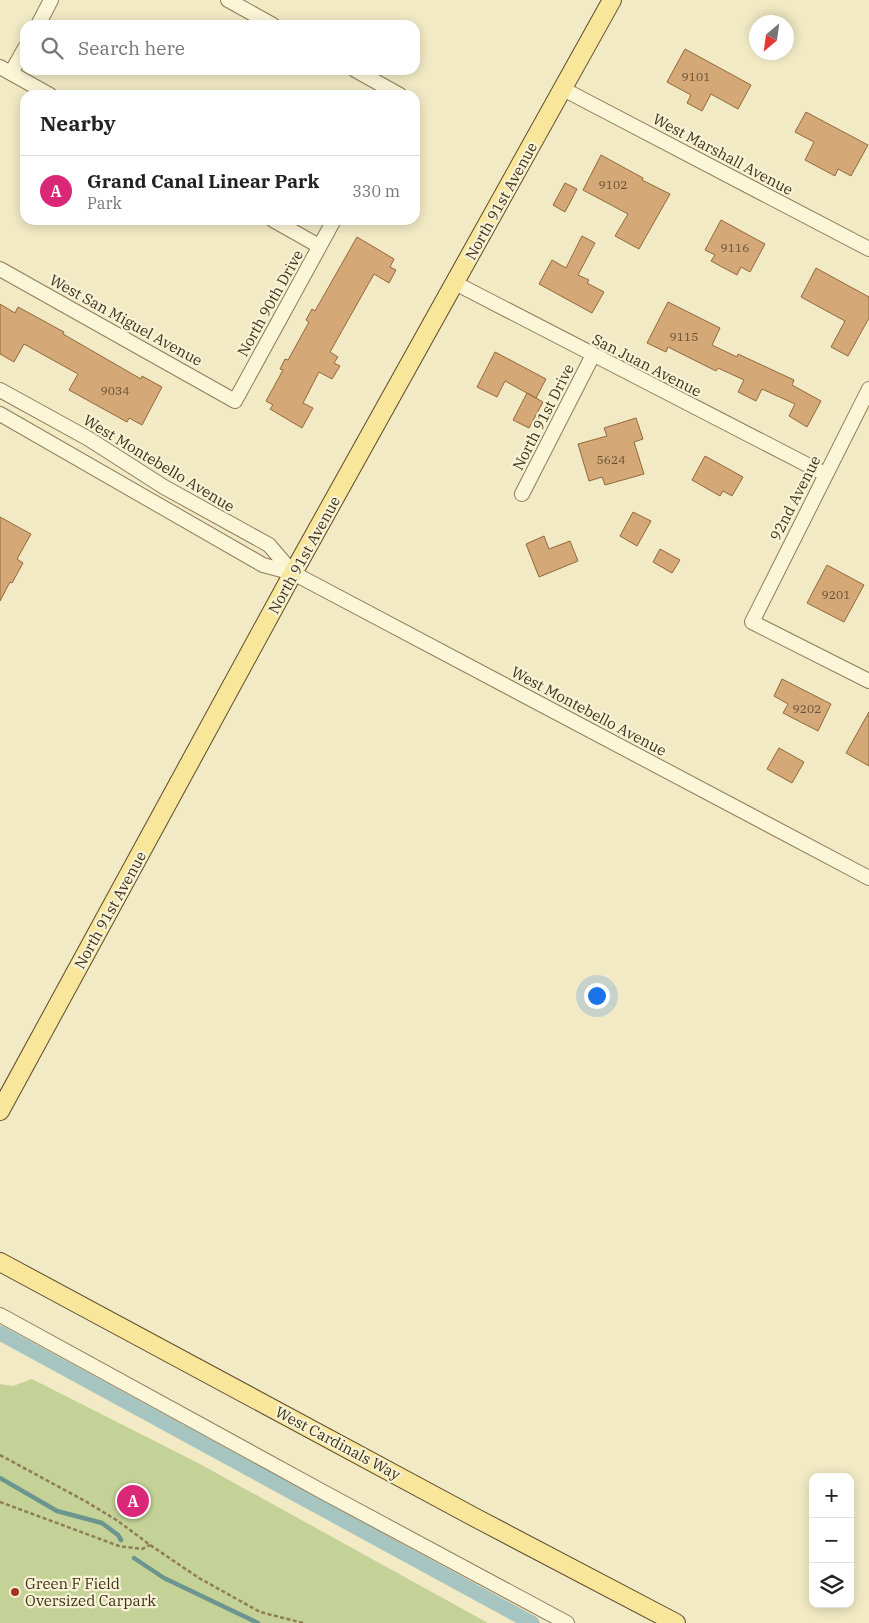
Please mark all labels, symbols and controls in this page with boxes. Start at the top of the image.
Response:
north arrow [749,15,794,60]
search box [20,20,420,75]
icon: search [38,34,66,62]
text: Search here [78,36,185,60]
house number: 9101 [682,69,710,84]
text: Nearby [40,109,116,137]
street label: West Marshall Avenue [650,109,796,199]
street label: North 91st Avenue [461,139,541,263]
text: Grand Canal Linear Park [87,169,319,193]
house number: 9102 [599,177,627,192]
text: A [50,181,62,201]
text: 330 m [352,181,400,201]
text: Park [87,193,122,213]
house number: 9116 [721,240,749,255]
street label: North 90th Drive [233,246,307,360]
street label: West San Miguel Avenue [46,270,206,370]
street label: San Juan Avenue [589,329,705,401]
house number: 9115 [670,329,698,344]
street label: North 91st Drive [508,361,578,473]
house number: 9034 [101,383,129,398]
street label: West Montebello Avenue [80,410,238,516]
house number: 5624 [597,452,625,467]
street label: 92nd Avenue [765,452,825,544]
street label: North 91st Avenue [264,493,344,617]
house number: 9201 [822,587,850,602]
street label: West Montebello Avenue [508,662,670,760]
house number: 9202 [793,701,821,716]
street label: North 91st Avenue [70,848,150,972]
your location [584,983,610,1009]
street label: West Cardinals Way [272,1402,404,1484]
map controls [809,1473,854,1608]
button: + [809,1473,854,1518]
pin: A [117,1482,149,1520]
button: − [809,1518,854,1563]
button: layers [809,1563,854,1608]
place label: Green F Field Oversized Carpark [25,1574,156,1610]
marker: Green F Field Oversized Carpark [9,1586,21,1598]

